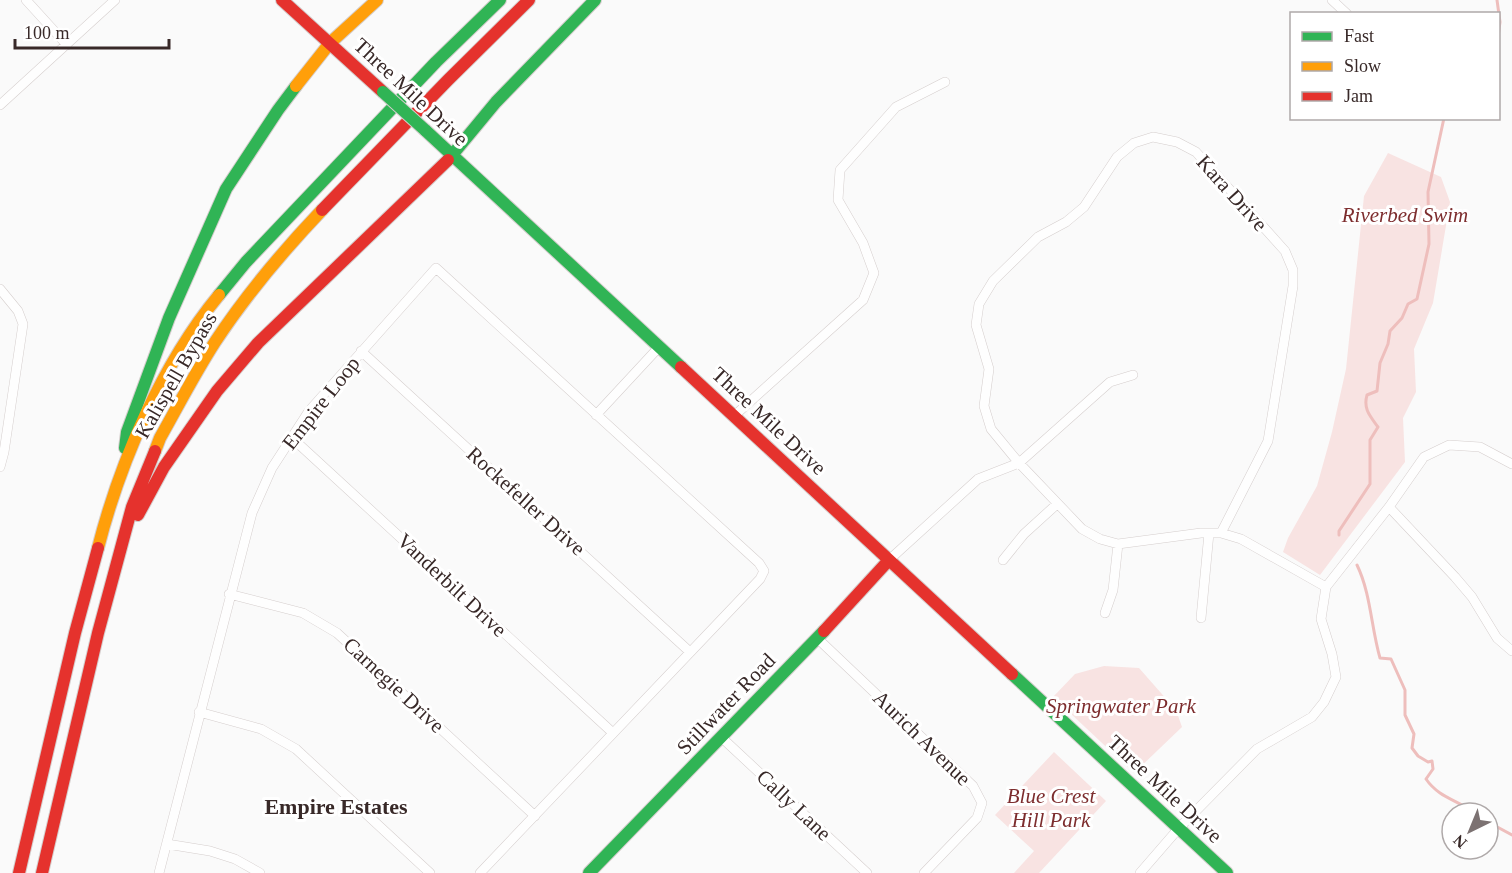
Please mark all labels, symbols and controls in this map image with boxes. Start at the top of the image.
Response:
scale bar [15,12,170,50]
legend [1290,12,1500,120]
text: 100 m [24,23,70,43]
text: Fast [1344,26,1374,46]
street label: Three Mile Drive [349,33,473,151]
text: Slow [1344,56,1381,76]
text: Jam [1344,86,1373,106]
street label: Kara Drive [1192,150,1272,236]
park label: Riverbed Swim [1341,203,1468,227]
street label: Kalispell Bypass [130,308,222,442]
street label: Empire Loop [277,352,365,454]
street label: Three Mile Drive [707,362,831,480]
street label: Rockefeller Drive [462,442,590,560]
street label: Vanderbilt Drive [392,528,512,642]
street label: Carnegie Drive [339,632,449,738]
street label: Stillwater Road [672,648,781,760]
street label: Aurich Avenue [868,686,976,790]
park label: Springwater Park [1046,694,1197,718]
street label: Three Mile Drive [1103,730,1227,848]
street label: Cally Lane [752,765,836,845]
park label: Blue Crest Hill Park [1007,784,1096,832]
district label: Empire Estates [264,794,408,819]
north arrow [1440,801,1500,861]
text: N [1450,831,1470,852]

